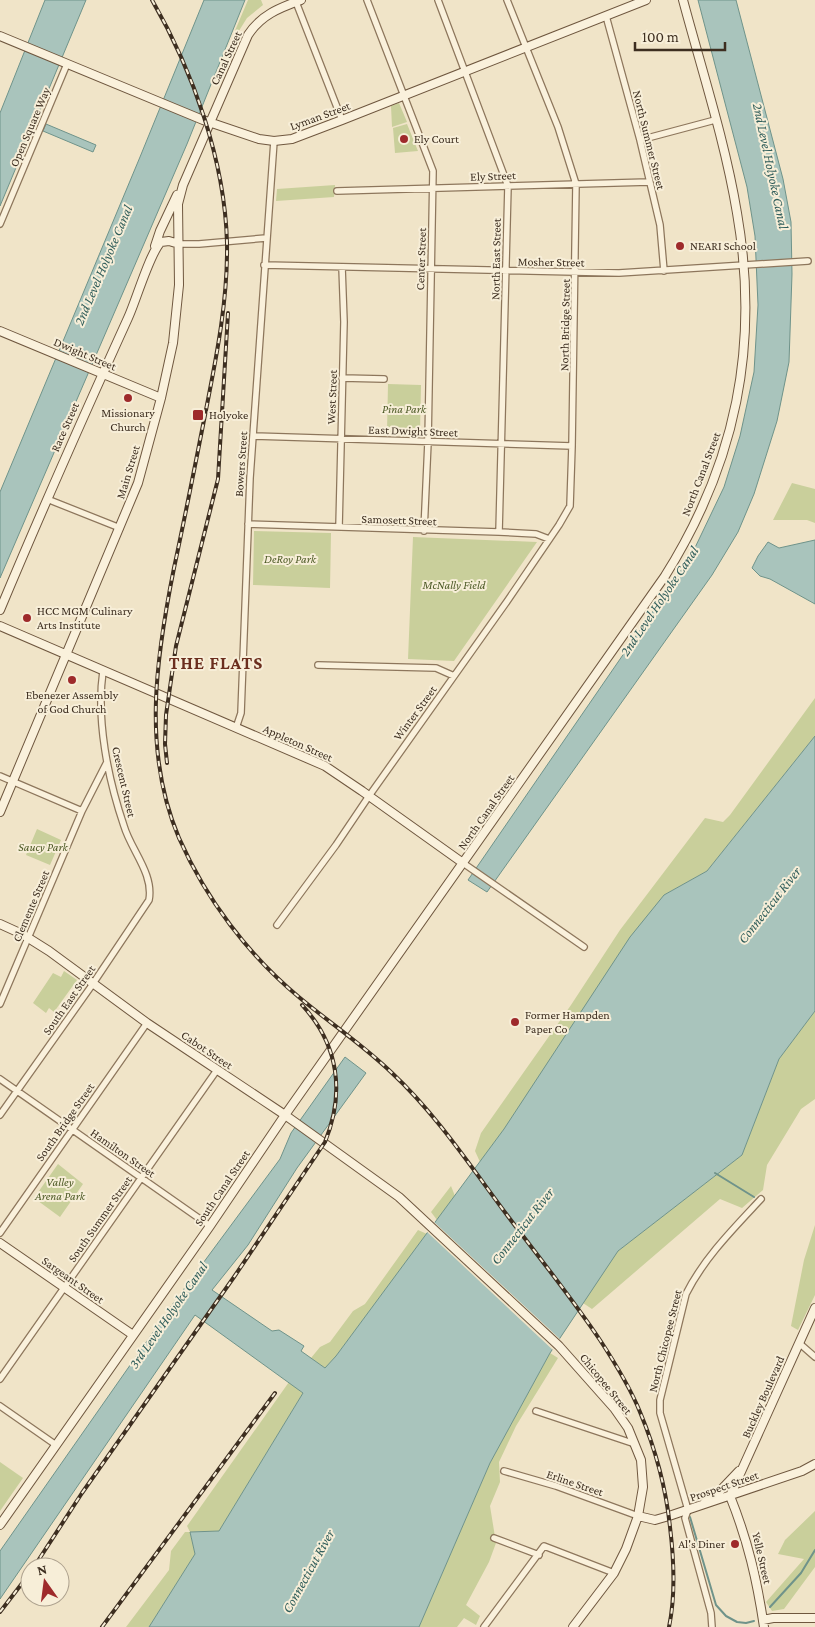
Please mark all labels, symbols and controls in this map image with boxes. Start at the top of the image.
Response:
scale bar [635,20,725,52]
street label: Canal Street [207,28,245,87]
text: 100 m [642,29,679,45]
street label: Open Square Way [7,85,53,169]
street label: North Summer Street [630,89,668,192]
street label: Lyman Street [288,98,353,133]
water label: 2nd Level Holyoke Canal [750,101,792,231]
place label: Ely Court [414,132,460,146]
marker: Ely Court [398,133,410,145]
street label: Ely Street [470,168,517,184]
water label: 2nd Level Holyoke Canal [71,202,136,327]
street label: North East Street [488,217,504,300]
street label: Center Street [413,226,429,290]
place label: NEARI School [690,239,756,253]
marker: NEARI School [674,240,686,252]
street label: Mosher Street [517,254,586,270]
street label: North Bridge Street [557,278,573,371]
street label: Dwight Street [52,335,119,374]
street label: West Street [324,368,340,425]
marker: Missionary Church [122,392,134,404]
street label: Race Street [48,399,83,454]
park label: Pina Park [382,402,427,416]
place label: Missionary Church [101,406,155,434]
marker: Holyoke [191,408,205,422]
place label: Holyoke [209,408,248,422]
street label: East Dwight Street [368,422,459,440]
street label: North Canal Street [679,429,724,518]
street label: Bowers Street [232,430,250,497]
street label: Main Street [113,442,143,501]
street label: Samosett Street [361,512,438,528]
water label: 2nd Level Holyoke Canal [616,543,702,659]
park label: DeRoy Park [264,552,317,566]
park label: McNally Field [422,578,486,592]
place label: HCC MGM Culinary Arts Institute [37,604,133,632]
marker: HCC MGM Culinary Arts Institute [21,612,33,624]
district label: THE FLATS [169,653,263,673]
marker: Ebenezer Assembly of God Church [66,674,78,686]
street label: Winter Street [390,682,440,743]
place label: Ebenezer Assembly of God Church [26,688,119,716]
street label: Appleton Street [261,721,336,765]
street label: Crescent Street [109,745,139,820]
street label: North Canal Street [455,771,518,852]
park label: Saucy Park [18,840,69,854]
water label: Connecticut River [734,863,804,946]
street label: Clemente Street [10,867,53,944]
street label: South East Street [40,962,99,1037]
place label: Former Hampden Paper Co [525,1008,610,1036]
marker: Former Hampden Paper Co [509,1016,521,1028]
street label: Cabot Street [179,1028,236,1073]
street label: South Bridge Street [33,1079,98,1164]
street label: Hamilton Street [88,1125,159,1181]
street label: South Canal Street [191,1146,253,1229]
street label: South Summer Street [65,1172,136,1265]
park label: Valley Arena Park [34,1175,86,1203]
water label: Connecticut River [487,1184,557,1267]
street label: Sargeant Street [39,1253,108,1307]
water label: 3rd Level Holyoke Canal [125,1258,211,1371]
street label: North Chicopee Street [645,1287,685,1394]
street label: Chicopee Street [577,1351,636,1418]
street label: Buckley Boulevard [739,1353,788,1440]
street label: Erline Street [545,1467,606,1500]
street label: Prospect Street [688,1467,761,1504]
water label: Connecticut River [279,1526,338,1615]
street label: Yelle Street [749,1531,775,1586]
place label: Al's Diner [678,1537,726,1551]
marker: Al's Diner [729,1538,741,1550]
north arrow [20,1557,70,1607]
text: N [35,1560,49,1578]

